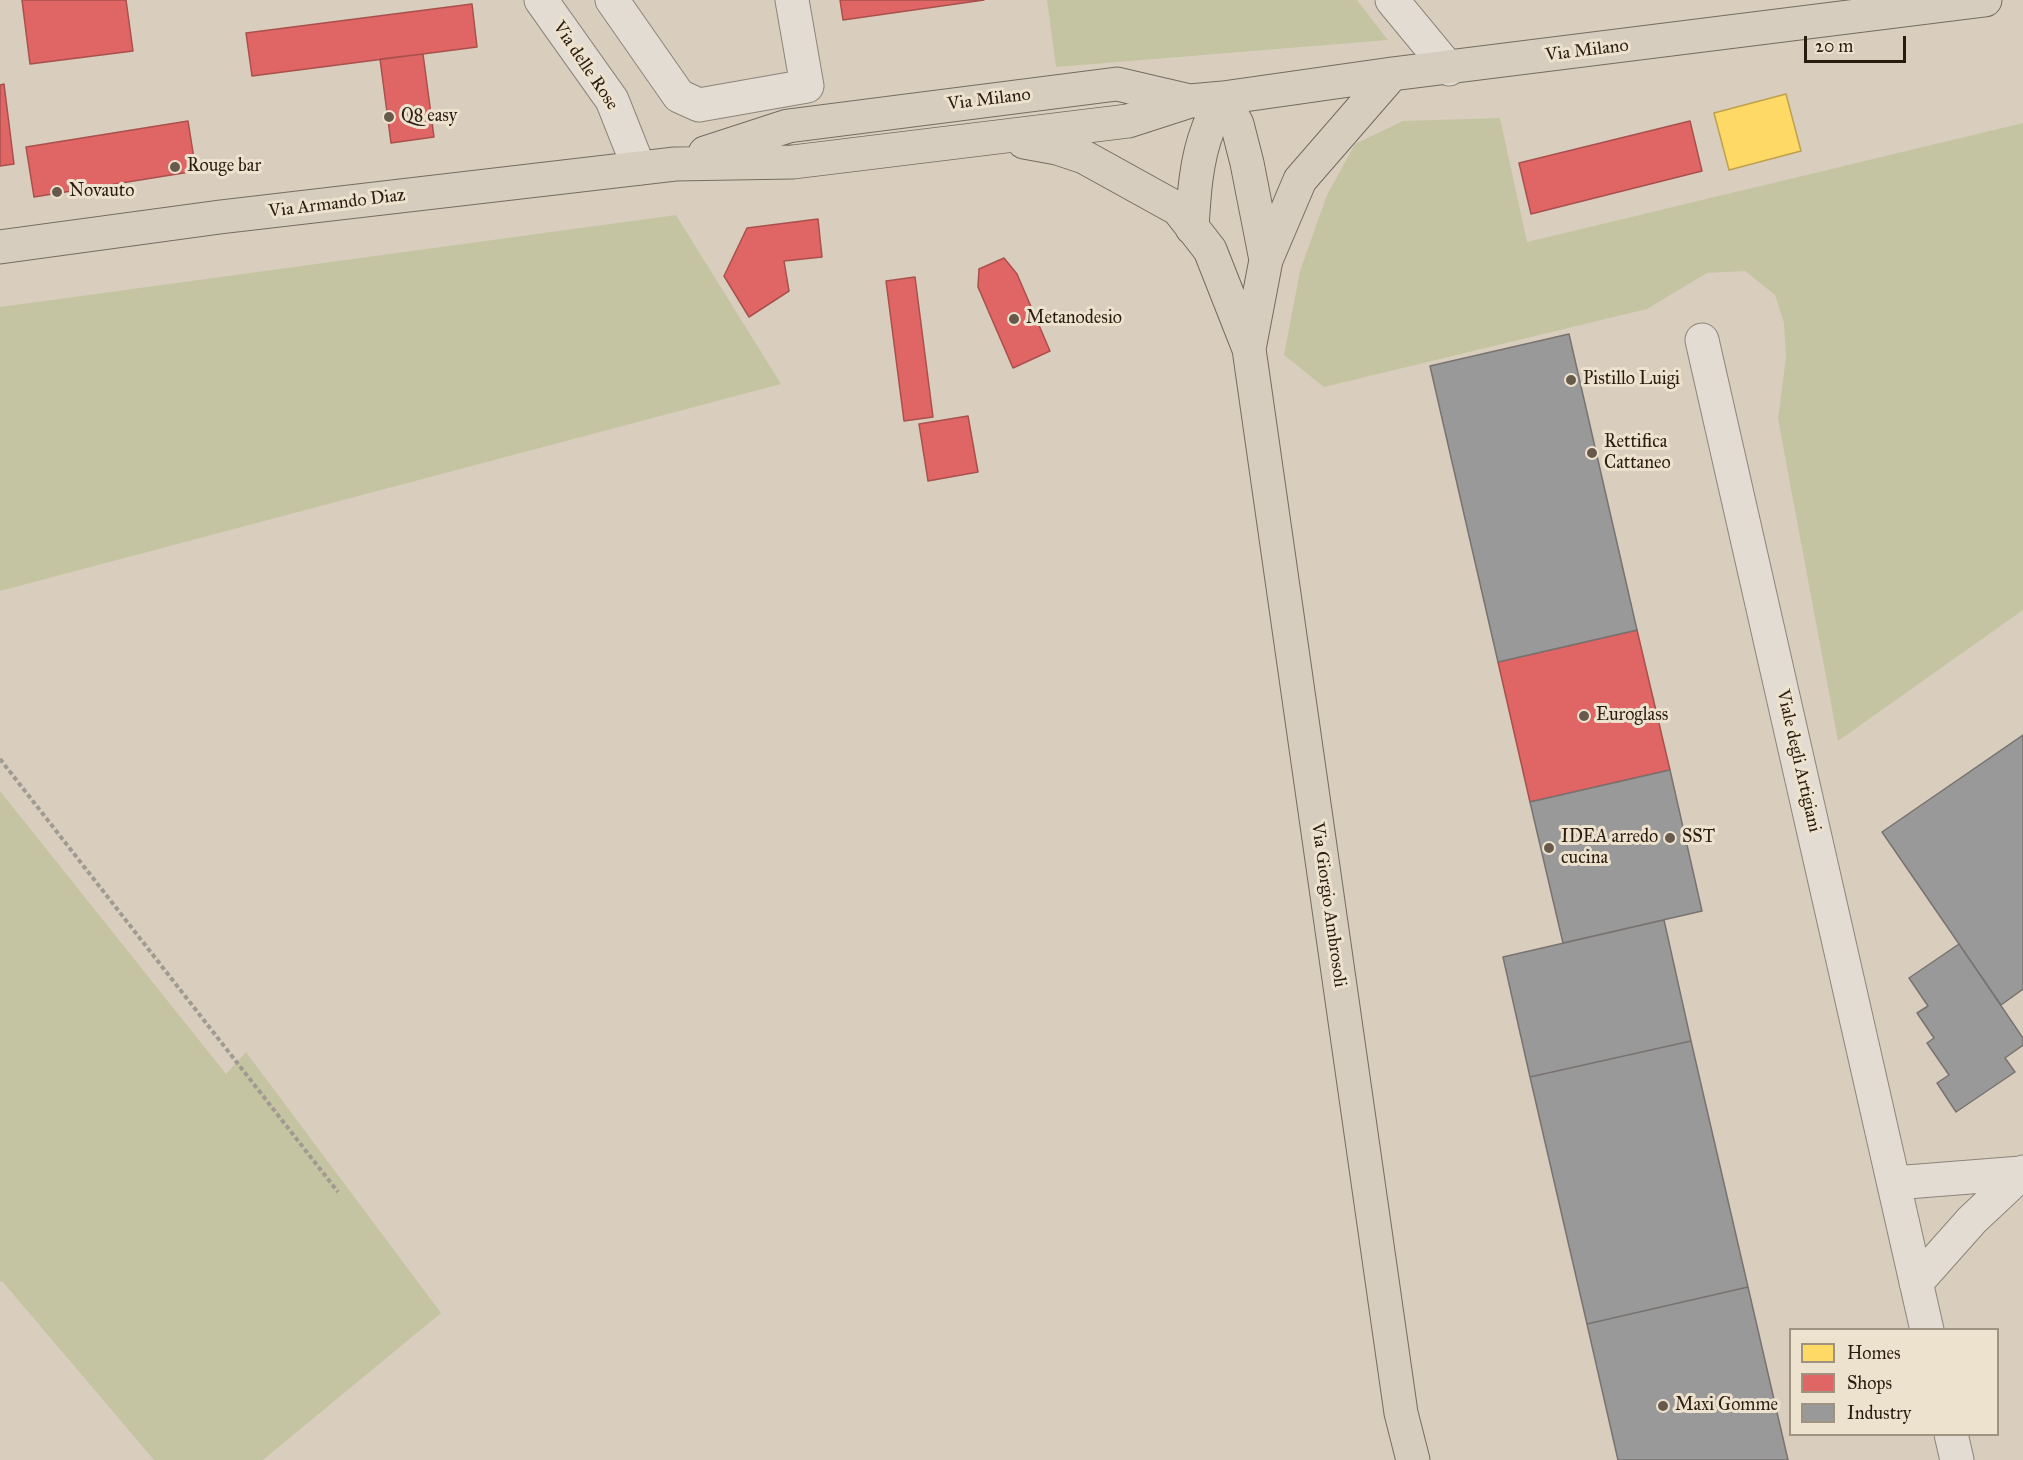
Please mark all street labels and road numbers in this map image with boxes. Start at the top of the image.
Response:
street label: Via delle Rose [547,18,623,114]
street label: Via Milano [1544,35,1630,67]
street label: Via Milano [946,84,1032,116]
street label: Via Armando Diaz [267,185,407,223]
street label: Viale degli Artigiani [1771,688,1825,834]
street label: Via Giorgio Ambrosoli [1306,821,1350,989]

